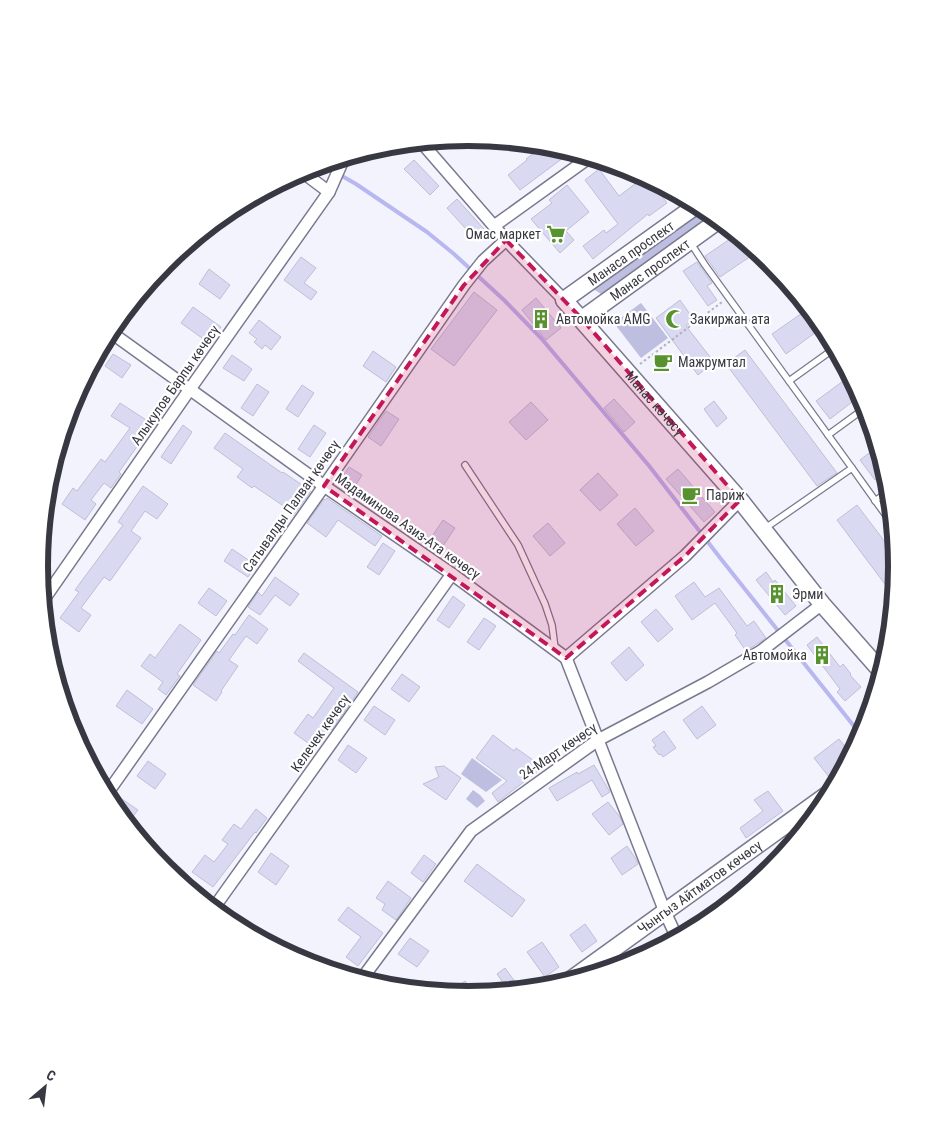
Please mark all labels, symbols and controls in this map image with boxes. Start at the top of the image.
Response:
street label: Манаса проспект [585,217,677,289]
supermarket icon: Омас маркет [545,223,567,245]
place label: Омас маркет [465,226,541,242]
street label: Манас проспект [607,236,693,304]
building icon: Автомойка AMG [530,308,552,330]
mosque icon: Закиржан ата [664,308,686,330]
place label: Автомойка AMG [556,311,651,327]
place label: Закиржан ата [690,311,770,327]
street label: Алыкулов Барпы көчөсү [128,322,222,448]
cafe icon: Мажрумтал [652,351,674,373]
place label: Мажрумтал [678,354,746,370]
street label: Манас көчөсү [622,368,688,439]
street label: Сатывалды Палван көчөсү [239,437,343,575]
street label: Мадаминова Азиз-Ата көчөсү [332,470,484,582]
cafe icon: Париж [680,484,702,506]
place label: Париж [706,487,745,503]
building icon: Эрми [766,583,788,605]
place label: Эрми [792,586,823,602]
building icon: Автомойка [811,644,833,666]
place label: Автомойка [743,647,807,663]
street label: Келечек көчөсү [287,691,353,775]
street label: 24-Март көчөсү [516,719,600,783]
street label: Чынгыз Айтматов көчөсү [634,837,765,937]
north arrow [20,1062,70,1112]
text: С [44,1067,58,1084]

